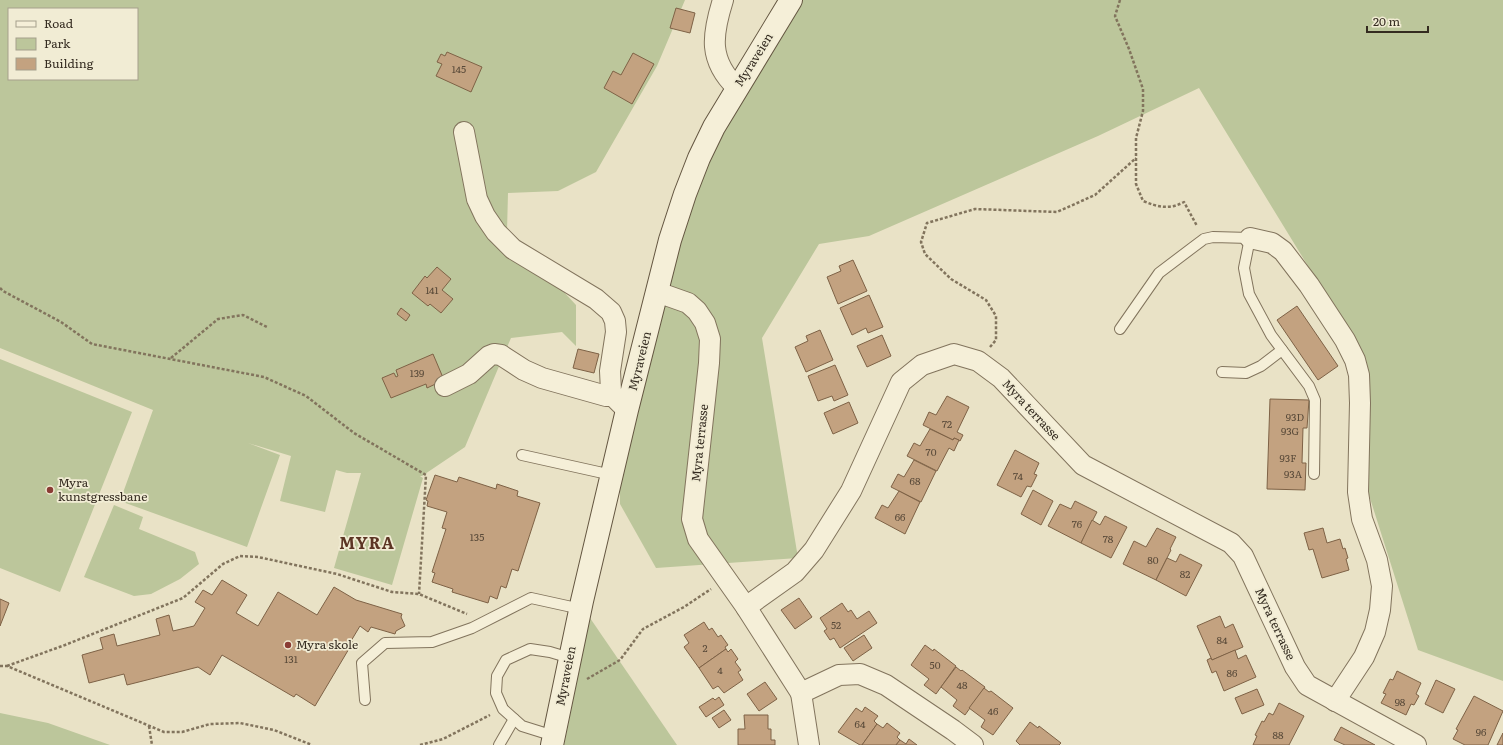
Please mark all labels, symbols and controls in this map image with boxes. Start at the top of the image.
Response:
legend [8,8,138,80]
scale bar [1367,8,1428,34]
text: 20 m [1373,12,1400,30]
text: Road [44,14,74,32]
street label: Myraveien [729,29,777,90]
text: Park [44,34,71,52]
text: Building [44,54,94,72]
house number: 145 [452,61,466,76]
house number: 141 [425,282,439,297]
street label: Myraveien [623,329,655,392]
house number: 139 [410,365,424,380]
street label: Myra terrasse [998,375,1065,444]
street label: Myra terrasse [686,403,712,483]
house number: 93D [1286,409,1304,424]
house number: 72 [942,416,952,431]
house number: 93G [1281,423,1300,438]
house number: 70 [926,444,937,459]
house number: 93F [1280,450,1296,465]
house number: 93A [1284,466,1303,481]
house number: 74 [1013,468,1023,483]
place label: Myra kunstgressbane [58,473,147,505]
house number: 68 [910,473,921,488]
marker: Myra kunstgressbane [45,485,55,495]
house number: 66 [895,509,906,524]
house number: 76 [1072,516,1083,531]
house number: 135 [470,529,484,544]
district label: MYRA [339,530,395,554]
house number: 78 [1103,531,1114,546]
house number: 80 [1147,552,1159,567]
house number: 82 [1180,566,1190,581]
street label: Myra terrasse [1251,584,1301,663]
house number: 52 [831,617,841,632]
house number: 84 [1216,632,1228,647]
place label: Myra skole [296,635,358,653]
marker: Myra skole [283,640,293,650]
house number: 2 [702,640,708,655]
street label: Myraveien [550,644,580,707]
house number: 131 [284,651,298,666]
house number: 50 [930,657,941,672]
house number: 4 [717,662,723,677]
house number: 86 [1227,665,1238,680]
house number: 48 [956,677,968,692]
house number: 98 [1395,694,1406,709]
house number: 46 [988,703,999,718]
house number: 64 [855,716,866,731]
house number: 96 [1476,724,1487,739]
house number: 88 [1272,727,1284,742]

